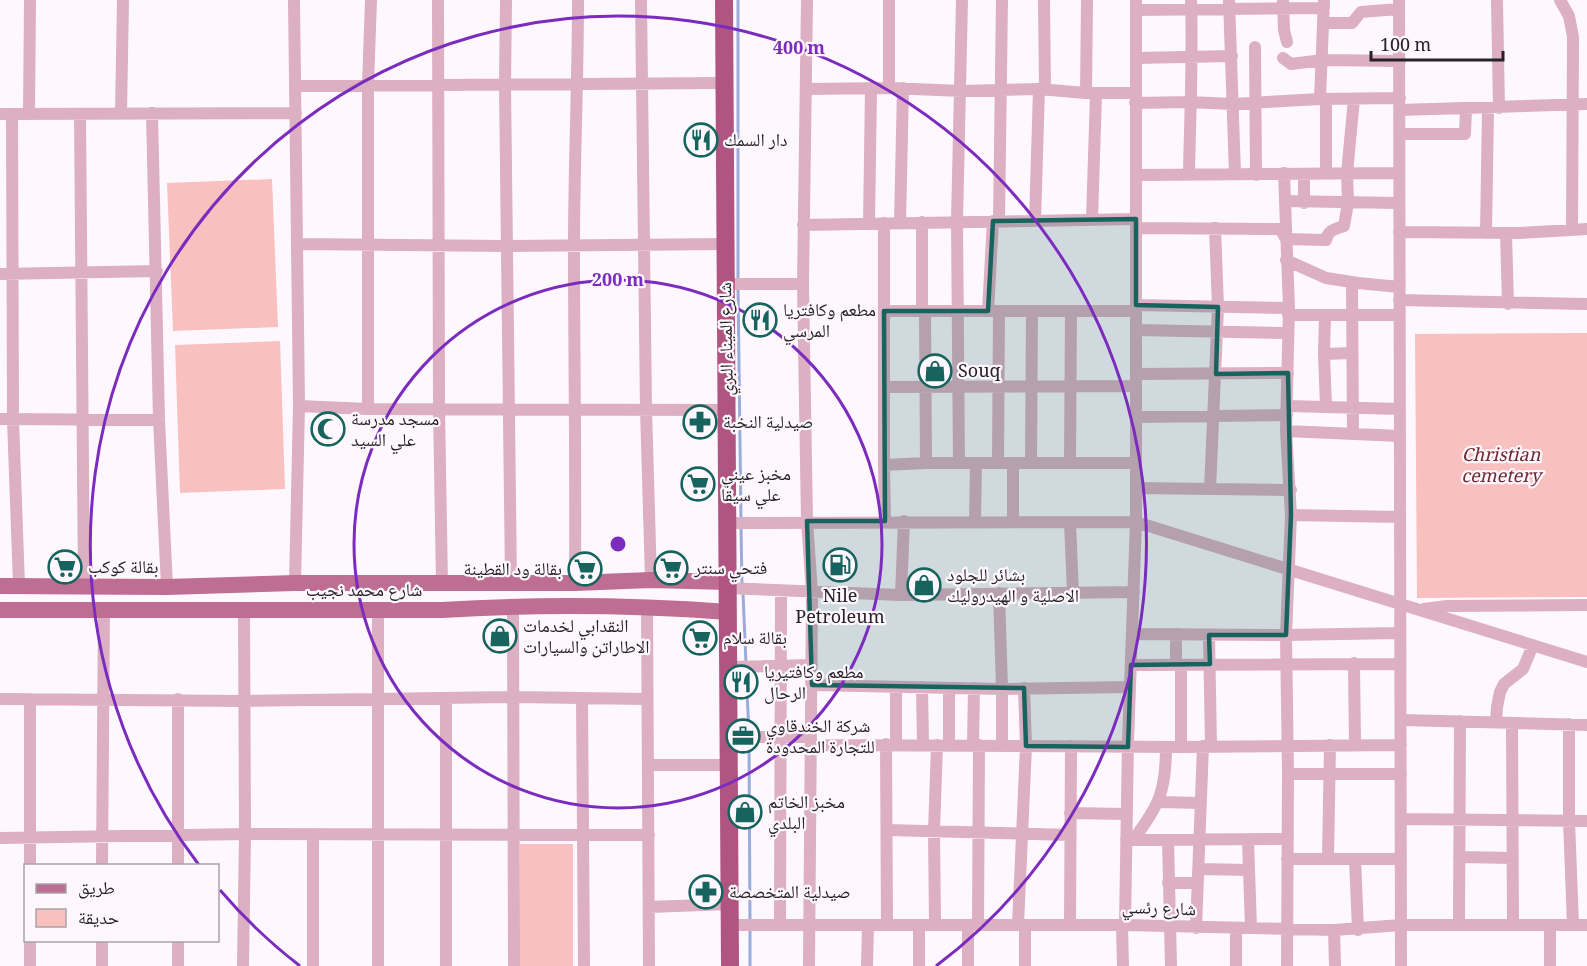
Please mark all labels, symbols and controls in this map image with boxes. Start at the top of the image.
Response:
scale bar [1371,24,1503,62]
text: 100 m [1380,32,1431,62]
text: 400 m [773,35,825,65]
restaurant icon: دار السمك [683,122,719,158]
place label: دار السمك [724,127,787,157]
text: 200 m [592,267,644,297]
street label: شارع الميناء البري [712,282,744,396]
place label: مطعم وكافتريا المرسي [783,297,876,348]
restaurant icon: مطعم وكافتريا المرسي [742,302,778,338]
shop icon: Souq [917,353,953,389]
place label: Souq [958,358,1001,388]
pharmacy icon: صيدلية النخبة [682,404,718,440]
place label: مسجد مدرسة علي السيد [351,406,439,457]
place label: صيدلية النخبة [723,409,813,439]
mosque icon: مسجد مدرسة علي السيد [310,411,346,447]
park label: Christian cemetery [1461,442,1544,493]
place label: مخبز عيني علي سيقا [721,461,791,512]
supermarket icon: مخبز عيني علي سيقا [680,466,716,502]
centre of rings [608,534,628,554]
fuel station icon: Nile Petroleum [822,547,858,583]
supermarket icon: بقالة كوكب [47,549,83,585]
supermarket icon: فتحي سنتر [653,550,689,586]
supermarket icon: بقالة ود القطينة [567,551,603,587]
place label: بقالة كوكب [88,554,159,584]
place label: فتحي سنتر [693,555,767,585]
place label: بقالة ود القطينة [463,556,562,586]
place label: بشائر للجلود الاصلية و الهيدروليك [947,562,1079,613]
shop icon: بشائر للجلود الاصلية و الهيدروليك [906,567,942,603]
street label: شارع محمد نجيب [306,577,422,607]
place label: Nile Petroleum [795,583,885,634]
place label: النقدابي لخدمات الاطاراتن والسيارات [523,613,650,664]
shop icon: النقدابي لخدمات الاطاراتن والسيارات [482,618,518,654]
supermarket icon: بقالة سلام [682,620,718,656]
place label: بقالة سلام [723,625,787,655]
place label: مطعم وكافتيريا الرحال [764,659,863,710]
restaurant icon: مطعم وكافتيريا الرحال [723,664,759,700]
place label: شركة الخندقاوي للتجارة المحدودة [766,713,875,764]
office icon: شركة الخندقاوي للتجارة المحدودة [725,718,761,754]
place label: مخبز الخاتم البلدي [768,789,845,840]
shop icon: مخبز الخاتم البلدي [727,794,763,830]
legend [24,864,219,942]
pharmacy icon: صيدلية المتخصصة [688,874,724,910]
text: طريق [78,875,115,905]
place label: صيدلية المتخصصة [729,879,851,909]
street label: شارع رئسي [1121,894,1197,926]
text: حديقة [78,905,119,935]

